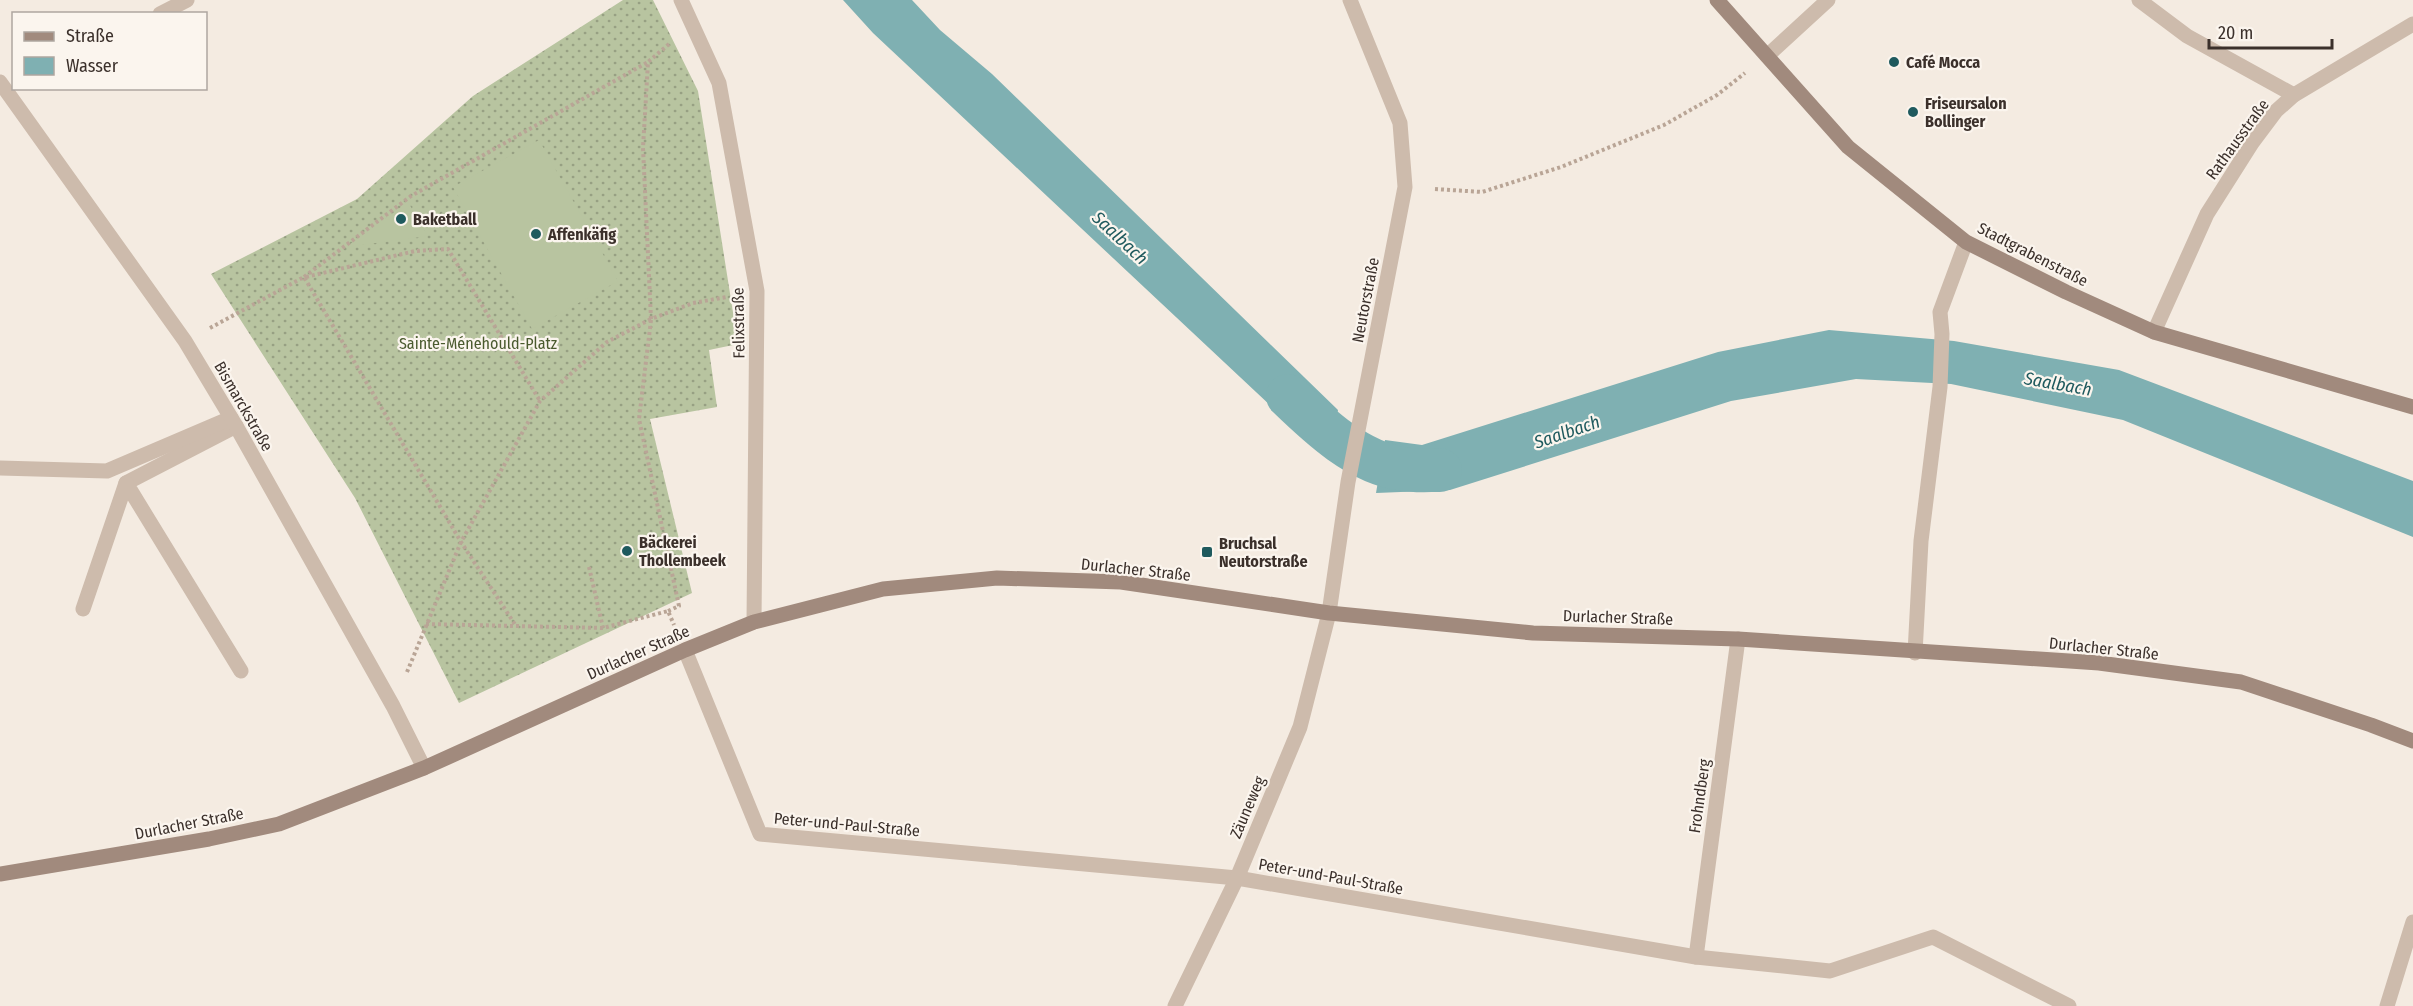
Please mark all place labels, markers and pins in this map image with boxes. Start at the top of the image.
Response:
place label: Café Mocca [1906,53,1980,72]
marker: Café Mocca [1887,55,1901,69]
place label: Friseursalon Bollinger [1925,94,2007,131]
marker: Friseursalon Bollinger [1906,105,1920,119]
place label: Baketball [413,210,477,229]
marker: Baketball [394,212,408,226]
place label: Affenkäfig [547,225,616,244]
marker: Affenkäfig [529,227,543,241]
place label: Bäckerei Thollembeek [639,533,727,570]
place label: Bruchsal Neutorstraße [1219,534,1308,571]
marker: Bäckerei Thollembeek [620,544,634,558]
marker: Bruchsal Neutorstraße [1200,545,1214,559]

